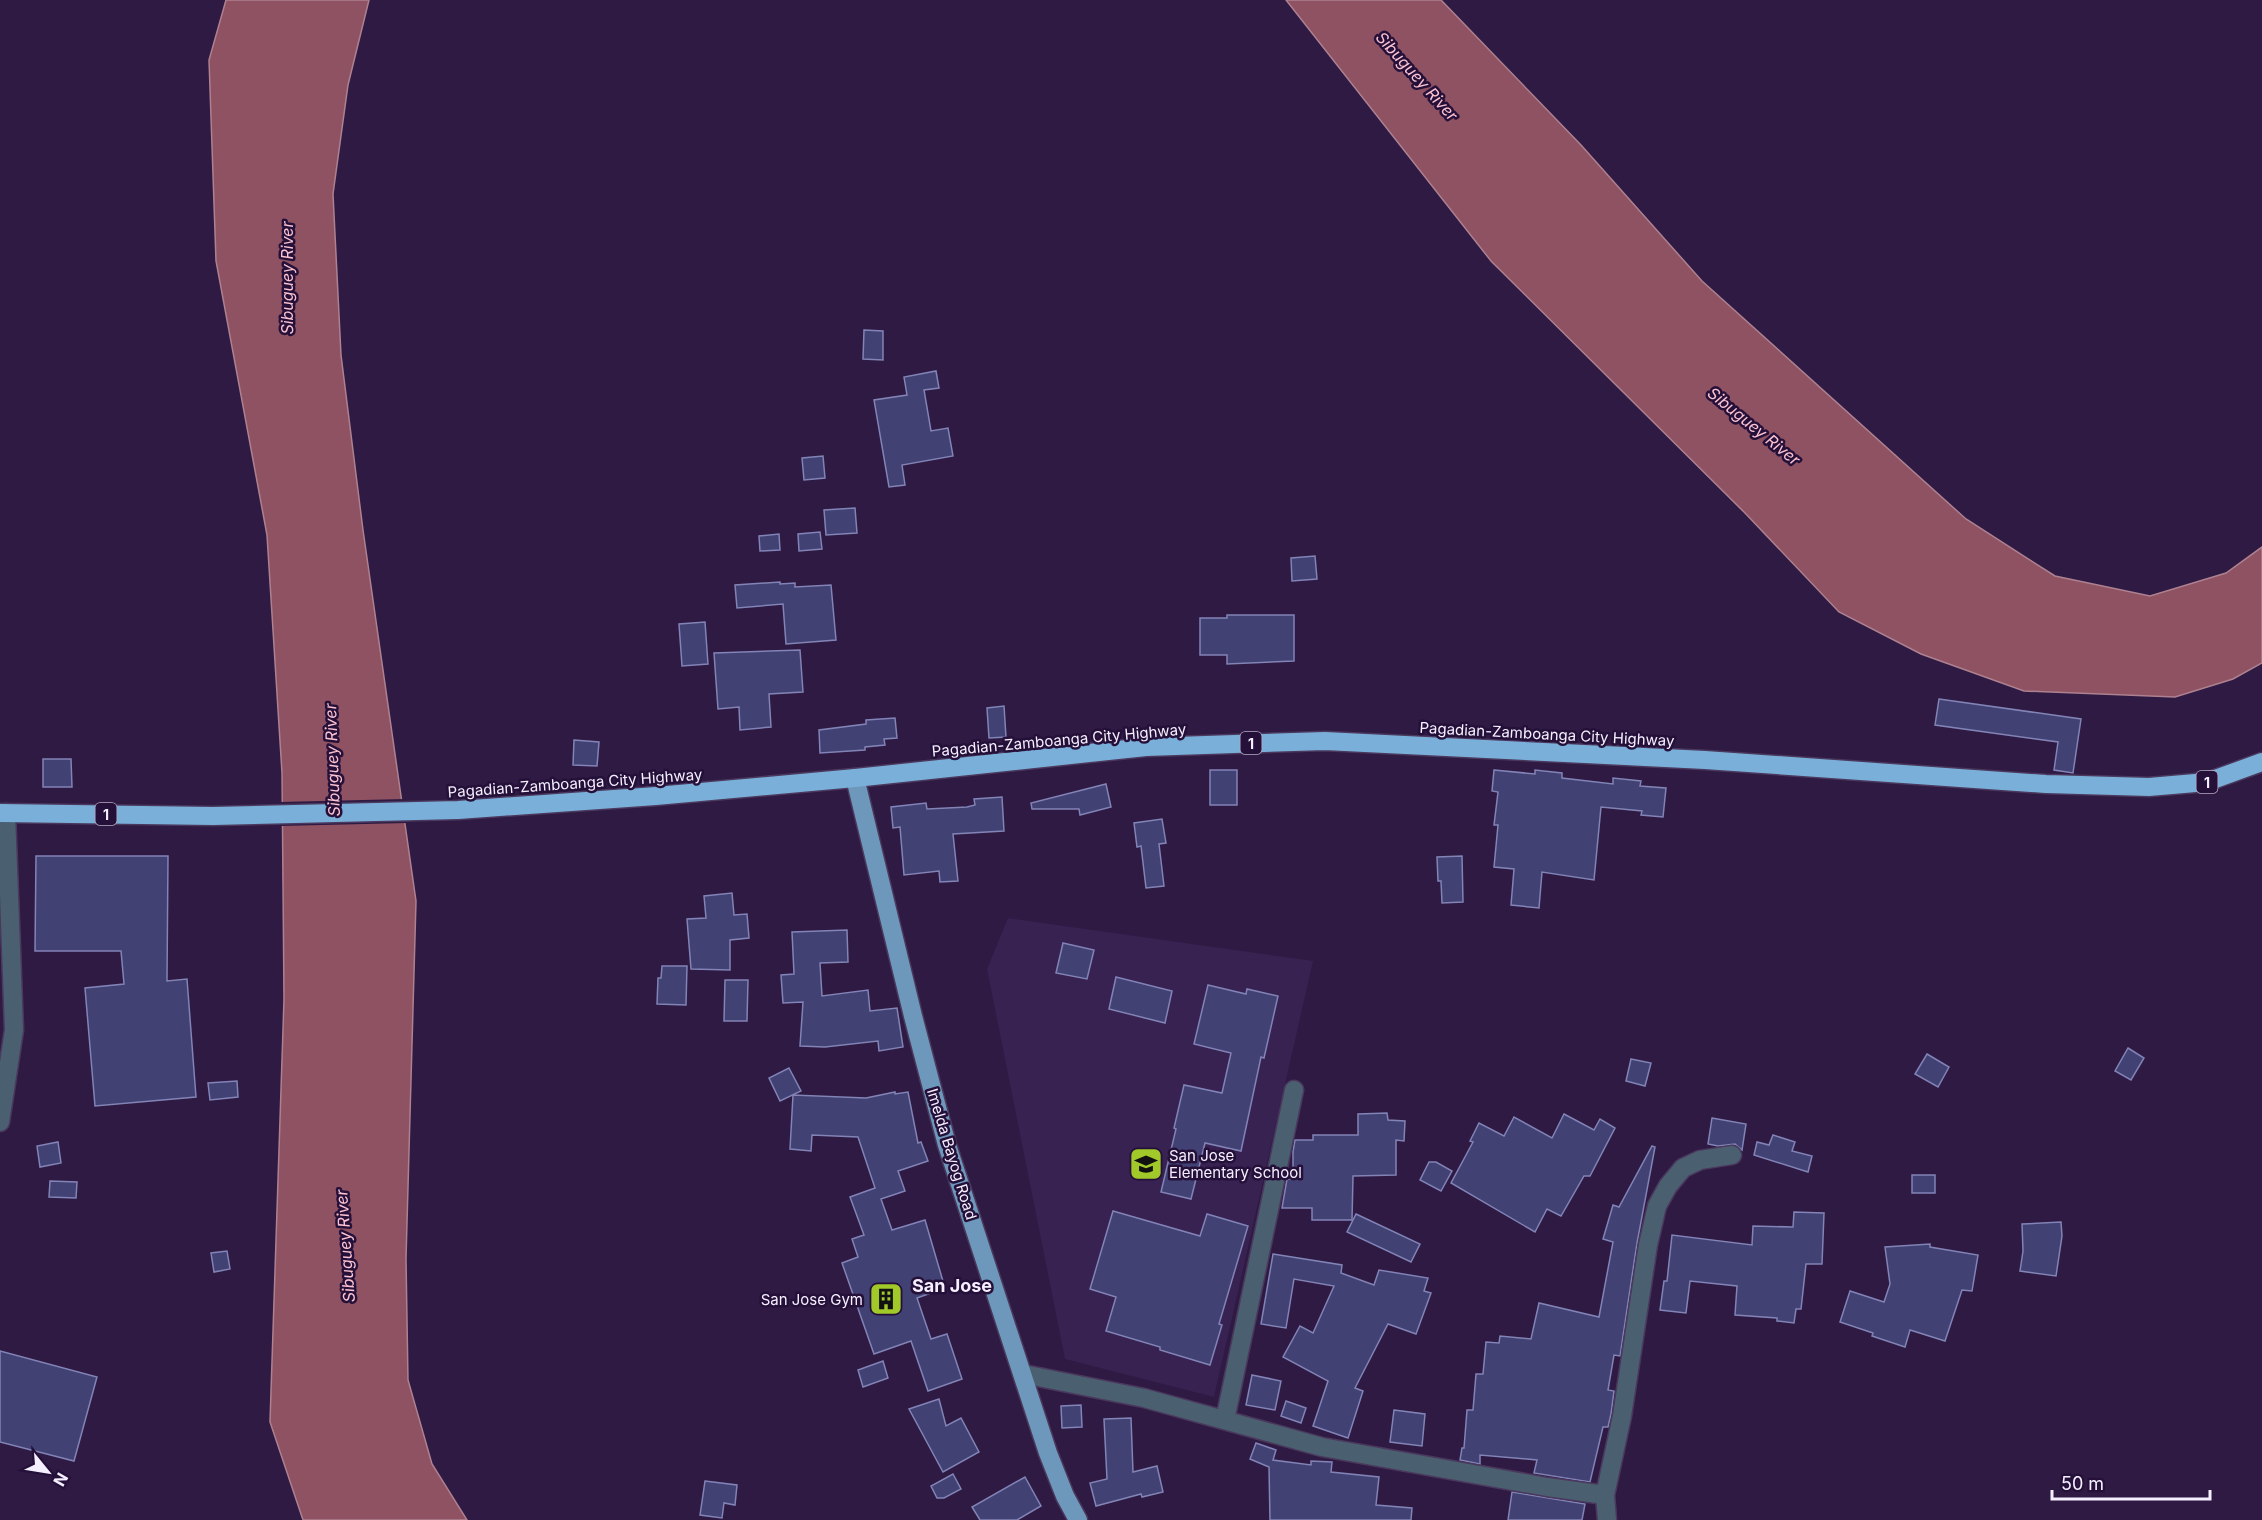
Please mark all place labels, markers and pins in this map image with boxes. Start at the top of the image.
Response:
school or university icon: San Jose Elementary School [1128,1146,1164,1182]
place label: San Jose Elementary School [1169,1146,1302,1182]
building icon: San Jose Gym [868,1281,904,1317]
place label: San Jose Gym [761,1290,863,1309]

